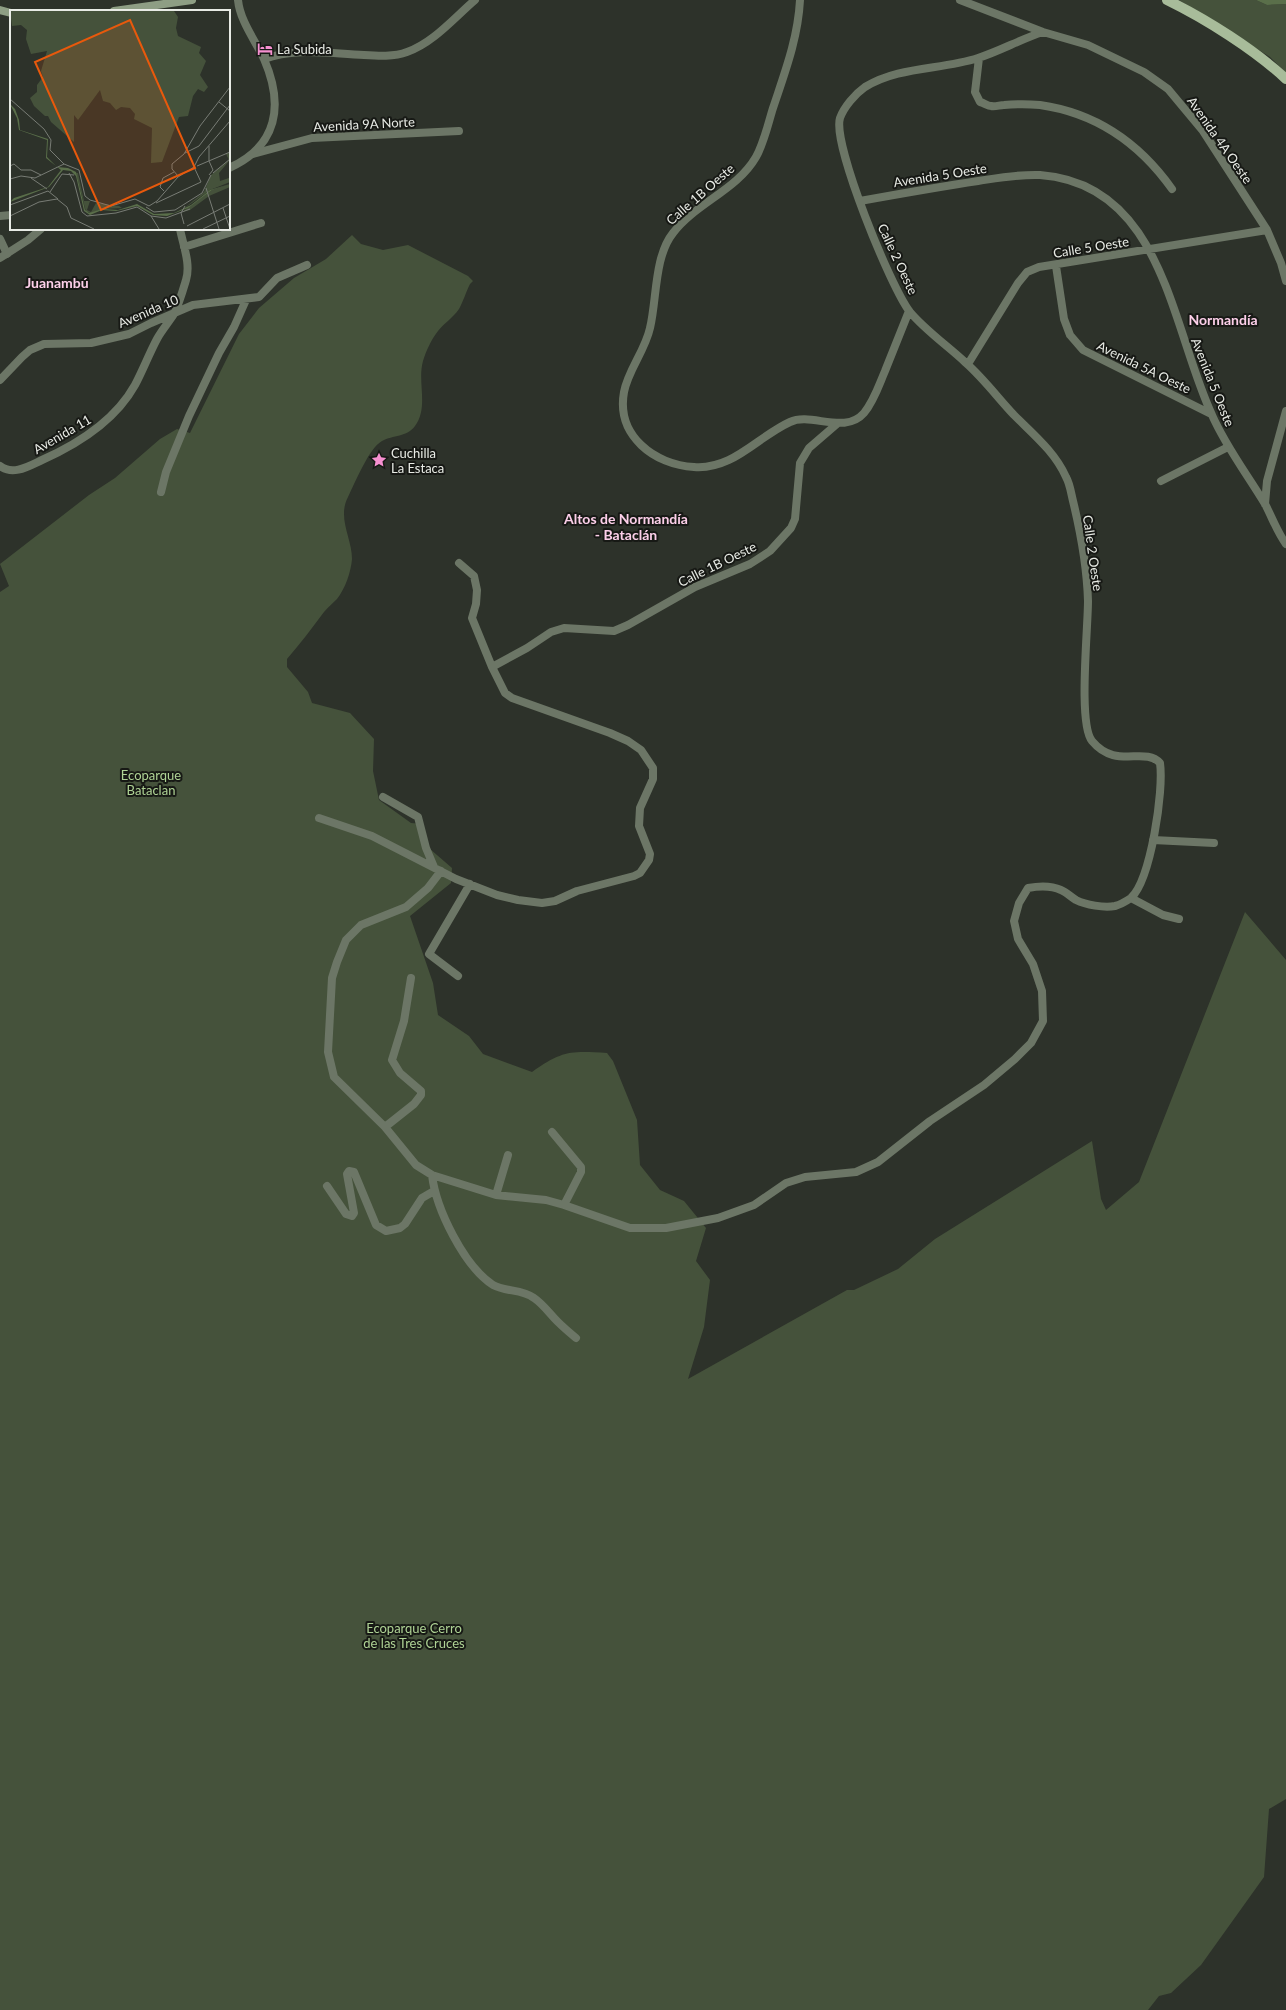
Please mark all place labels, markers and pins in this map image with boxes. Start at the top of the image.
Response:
hotel icon: La Subida [256,40,274,58]
place label: La Subida [277,41,332,57]
place label: Cuchilla La Estaca [391,445,444,476]
place icon: Cuchilla La Estaca [370,451,388,469]

